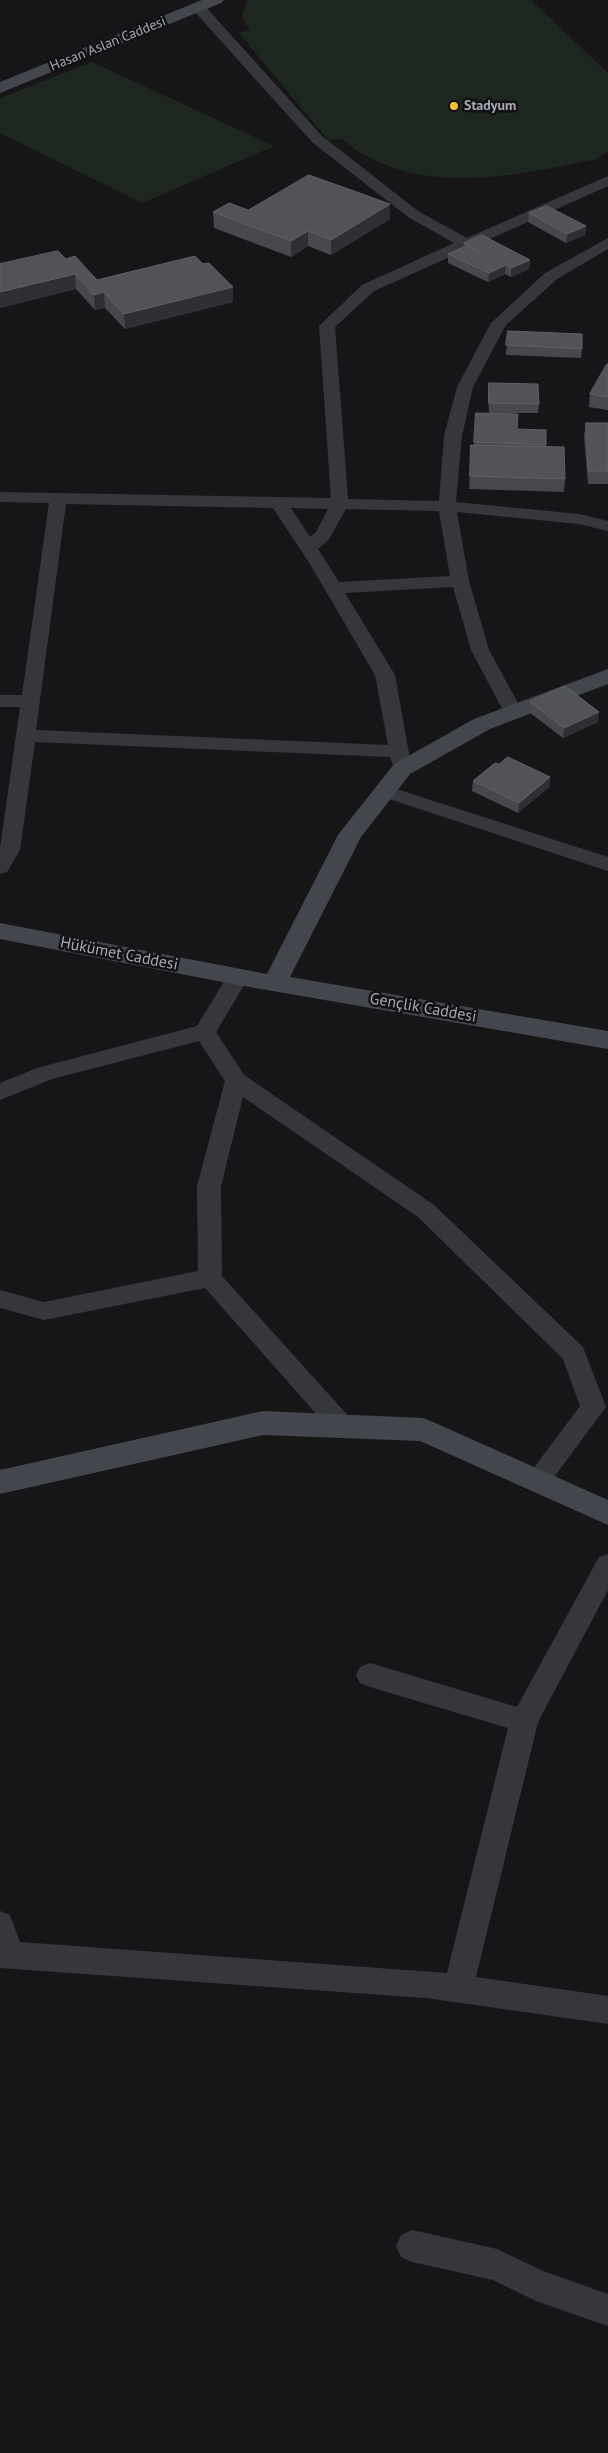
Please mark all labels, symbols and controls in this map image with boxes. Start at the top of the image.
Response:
street label: Hasan Aslan Caddesi [48,13,168,75]
place label: Stadyum [464,98,516,114]
marker: Stadyum [448,100,460,112]
street label: Hükümet Caddesi [58,933,180,975]
street label: Gençlik Caddesi [368,989,478,1027]

